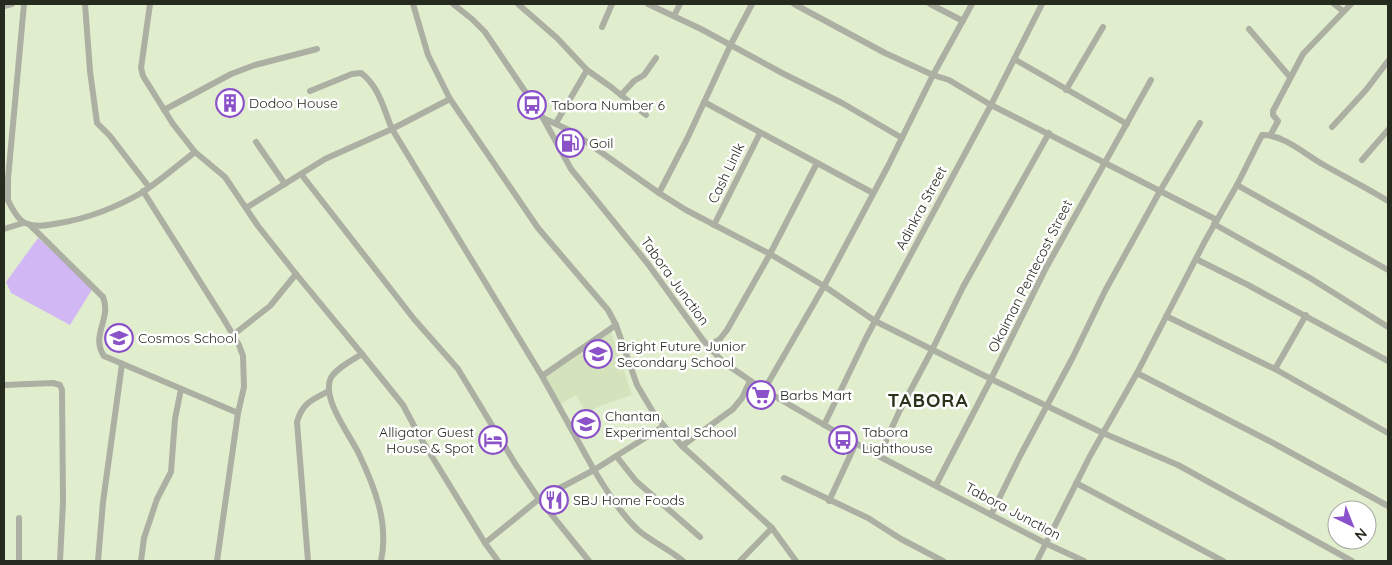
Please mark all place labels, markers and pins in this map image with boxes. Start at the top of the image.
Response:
building icon: Dodoo House [215,88,245,118]
bus stop icon: Tabora Number 6 [517,90,547,120]
place label: Dodoo House [249,94,338,112]
place label: Tabora Number 6 [551,96,666,114]
fuel station icon: Goil [555,128,585,158]
place label: Goil [589,134,613,152]
school or university icon: Cosmos School [104,323,134,353]
place label: Cosmos School [138,329,237,347]
place label: Bright Future Junior Secondary School [617,337,746,371]
school or university icon: Bright Future Junior Secondary School [583,339,613,369]
supermarket icon: Barbs Mart [746,380,776,410]
place label: Barbs Mart [780,386,852,404]
place label: Chantan Experimental School [605,407,737,441]
school or university icon: Chantan Experimental School [571,409,601,439]
place label: Alligator Guest House & Spot [379,423,474,457]
place label: Tabora Lighthouse [862,423,933,457]
hotel icon: Alligator Guest House & Spot [478,425,508,455]
bus stop icon: Tabora Lighthouse [828,425,858,455]
restaurant icon: SBJ Home Foods [539,485,569,515]
place label: SBJ Home Foods [573,491,685,509]

